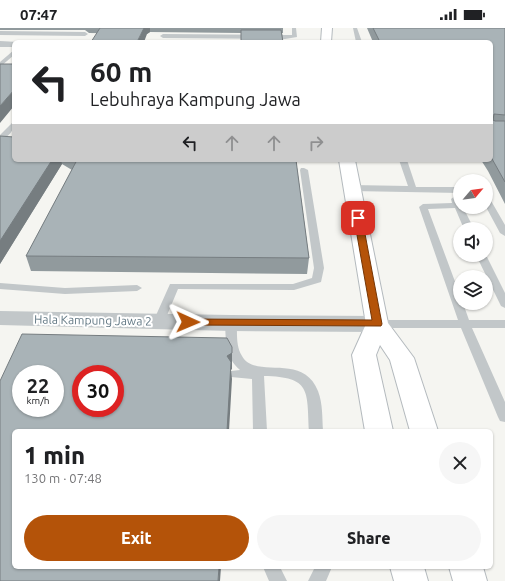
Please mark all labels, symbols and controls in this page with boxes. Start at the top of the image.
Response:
text: 07:47 [20,6,58,23]
icon: left [24,56,76,108]
text: 60 m [90,56,152,87]
text: Lebuhraya Kampung Jawa [90,89,301,109]
icon: left [179,132,201,154]
icon: ahead [221,132,243,154]
icon: ahead [263,132,285,154]
icon: right [305,132,327,154]
north arrow [453,174,493,214]
map controls [453,174,493,310]
pin [341,201,375,235]
icon: arrive [347,207,369,229]
button: sound [453,222,493,262]
button: layers [453,270,493,310]
position arrow [167,301,209,343]
street label: Hala Kampung Jawa 2 [34,312,152,328]
speed limit sign: 30 [72,365,124,417]
text: 22 [27,374,49,397]
text: km/h [26,395,50,406]
text: 1 min [24,442,85,469]
button: close [439,442,481,484]
text: 130 m · 07:48 [24,471,102,485]
button: Exit [24,515,249,561]
button: Share [257,515,481,561]

